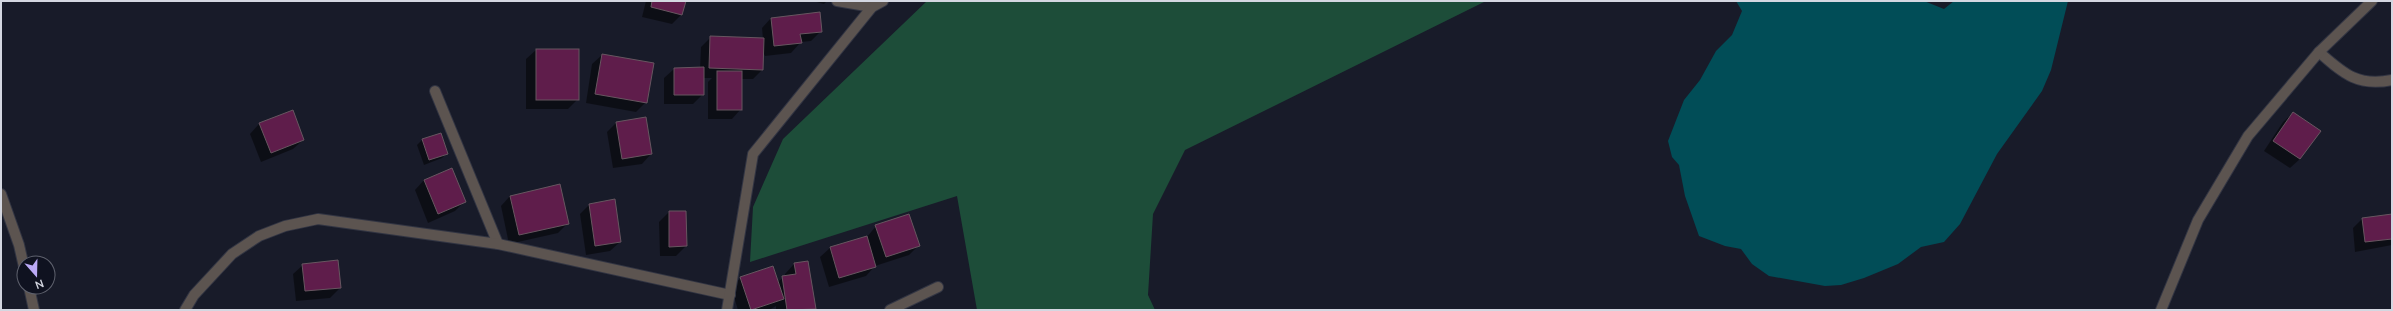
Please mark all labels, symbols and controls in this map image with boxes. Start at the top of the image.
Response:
north arrow [16,255,56,295]
text: N [33,275,46,292]

